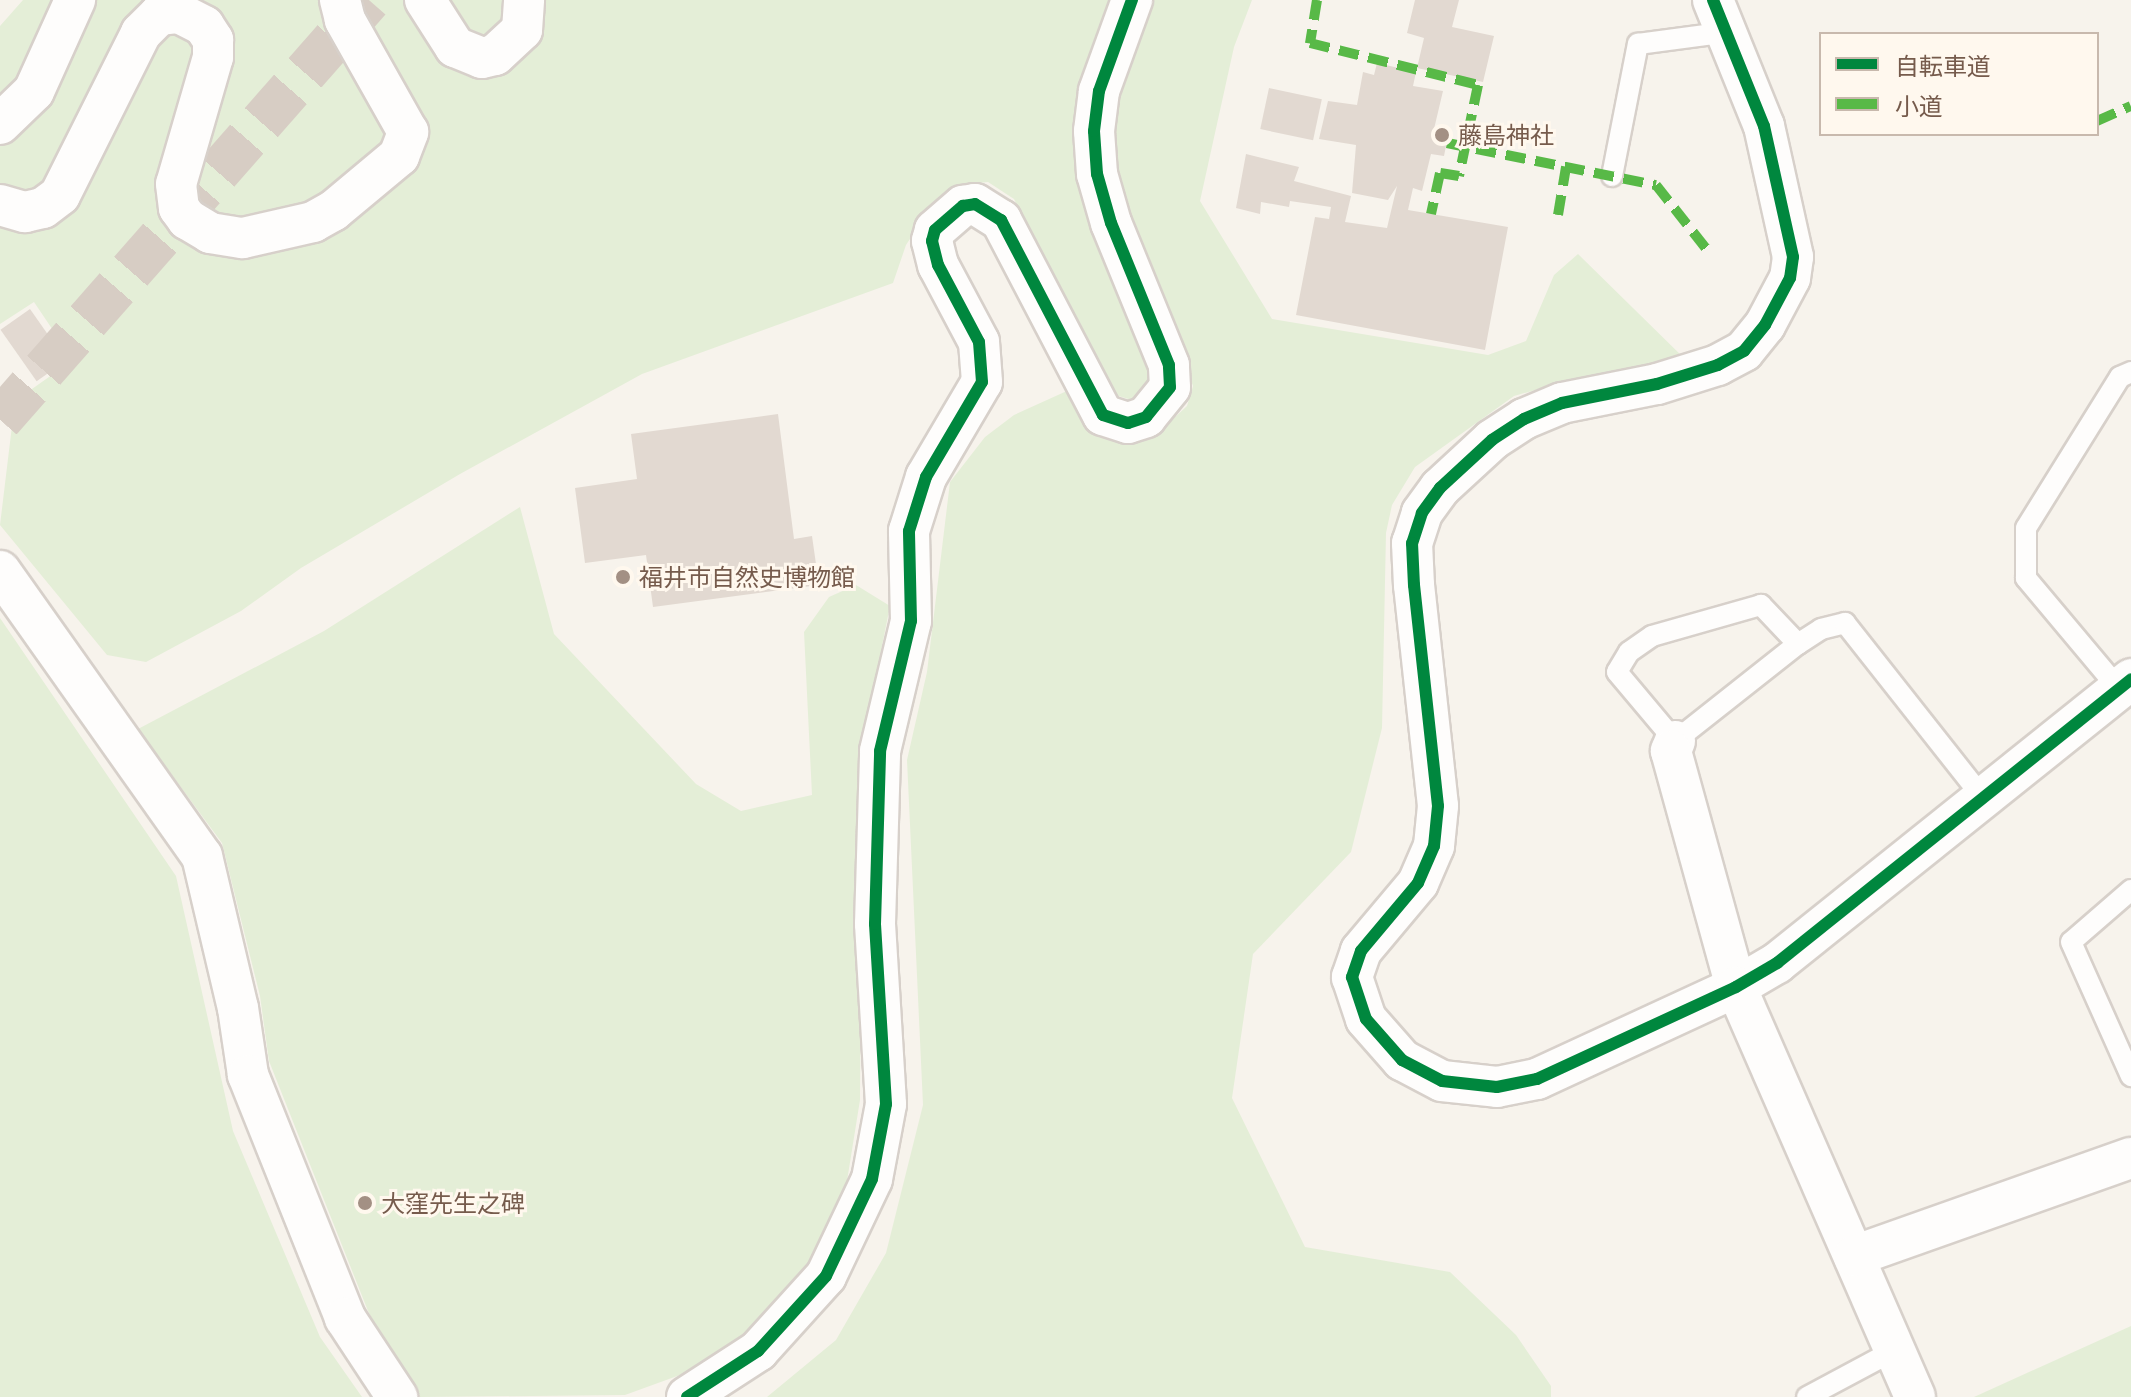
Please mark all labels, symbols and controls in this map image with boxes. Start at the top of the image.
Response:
legend [1819,32,2099,136]
text: 自転車道 [1895,51,1991,80]
text: 小道 [1895,91,1943,120]
place label: 藤島神社 [1458,121,1554,149]
marker: 藤島神社 [1433,126,1451,144]
place label: 福井市自然史博物館 [639,563,855,591]
marker: 福井市自然史博物館 [614,568,632,586]
place label: 大窪先生之碑 [381,1189,525,1217]
marker: 大窪先生之碑 [356,1194,374,1212]

